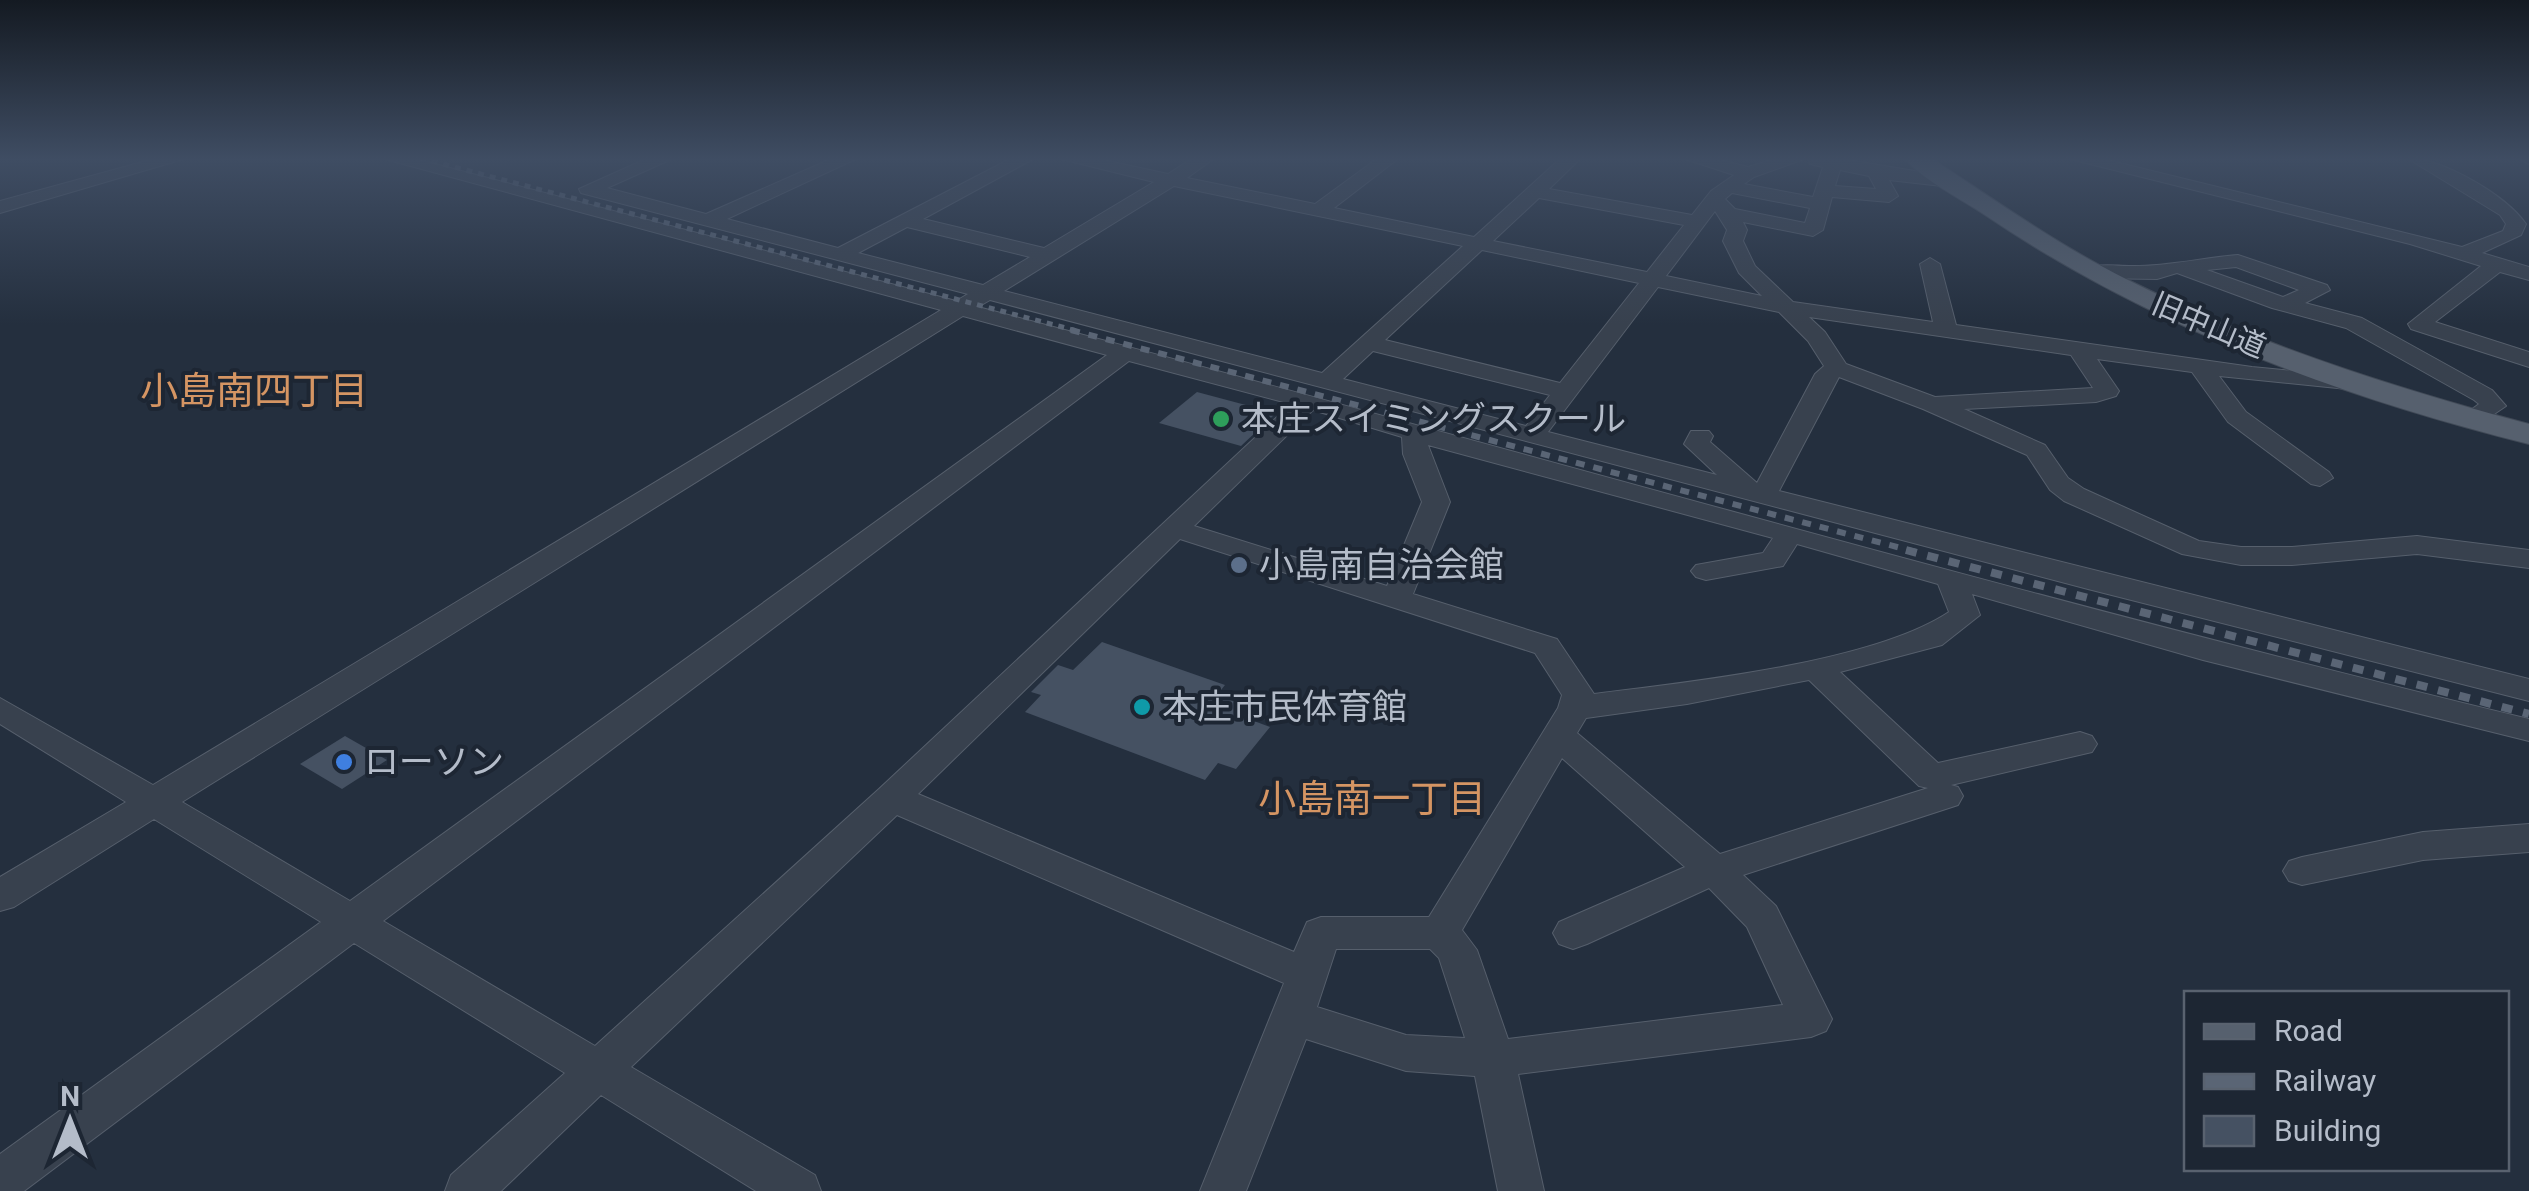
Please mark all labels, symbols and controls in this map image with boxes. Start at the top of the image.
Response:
street label: 旧中山道 [2147,285,2271,365]
district label: 小島南四丁目 [140,369,368,413]
place label: 本庄スイミングスクール [1241,399,1626,440]
marker: 本庄スイミングスクール [1210,408,1232,430]
place label: 小島南自治会館 [1259,545,1504,586]
marker: 小島南自治会館 [1228,554,1250,576]
place label: 本庄市民体育館 [1162,687,1407,728]
marker: 本庄市民体育館 [1131,696,1153,718]
place label: ローソン [364,742,504,783]
marker: ローソン [333,751,355,773]
district label: 小島南一丁目 [1258,777,1486,821]
legend [2184,991,2509,1171]
text: Road [2274,1013,2343,1048]
text: Railway [2274,1063,2376,1098]
north arrow [20,1071,120,1171]
text: N [60,1080,80,1113]
text: Building [2274,1113,2381,1148]

